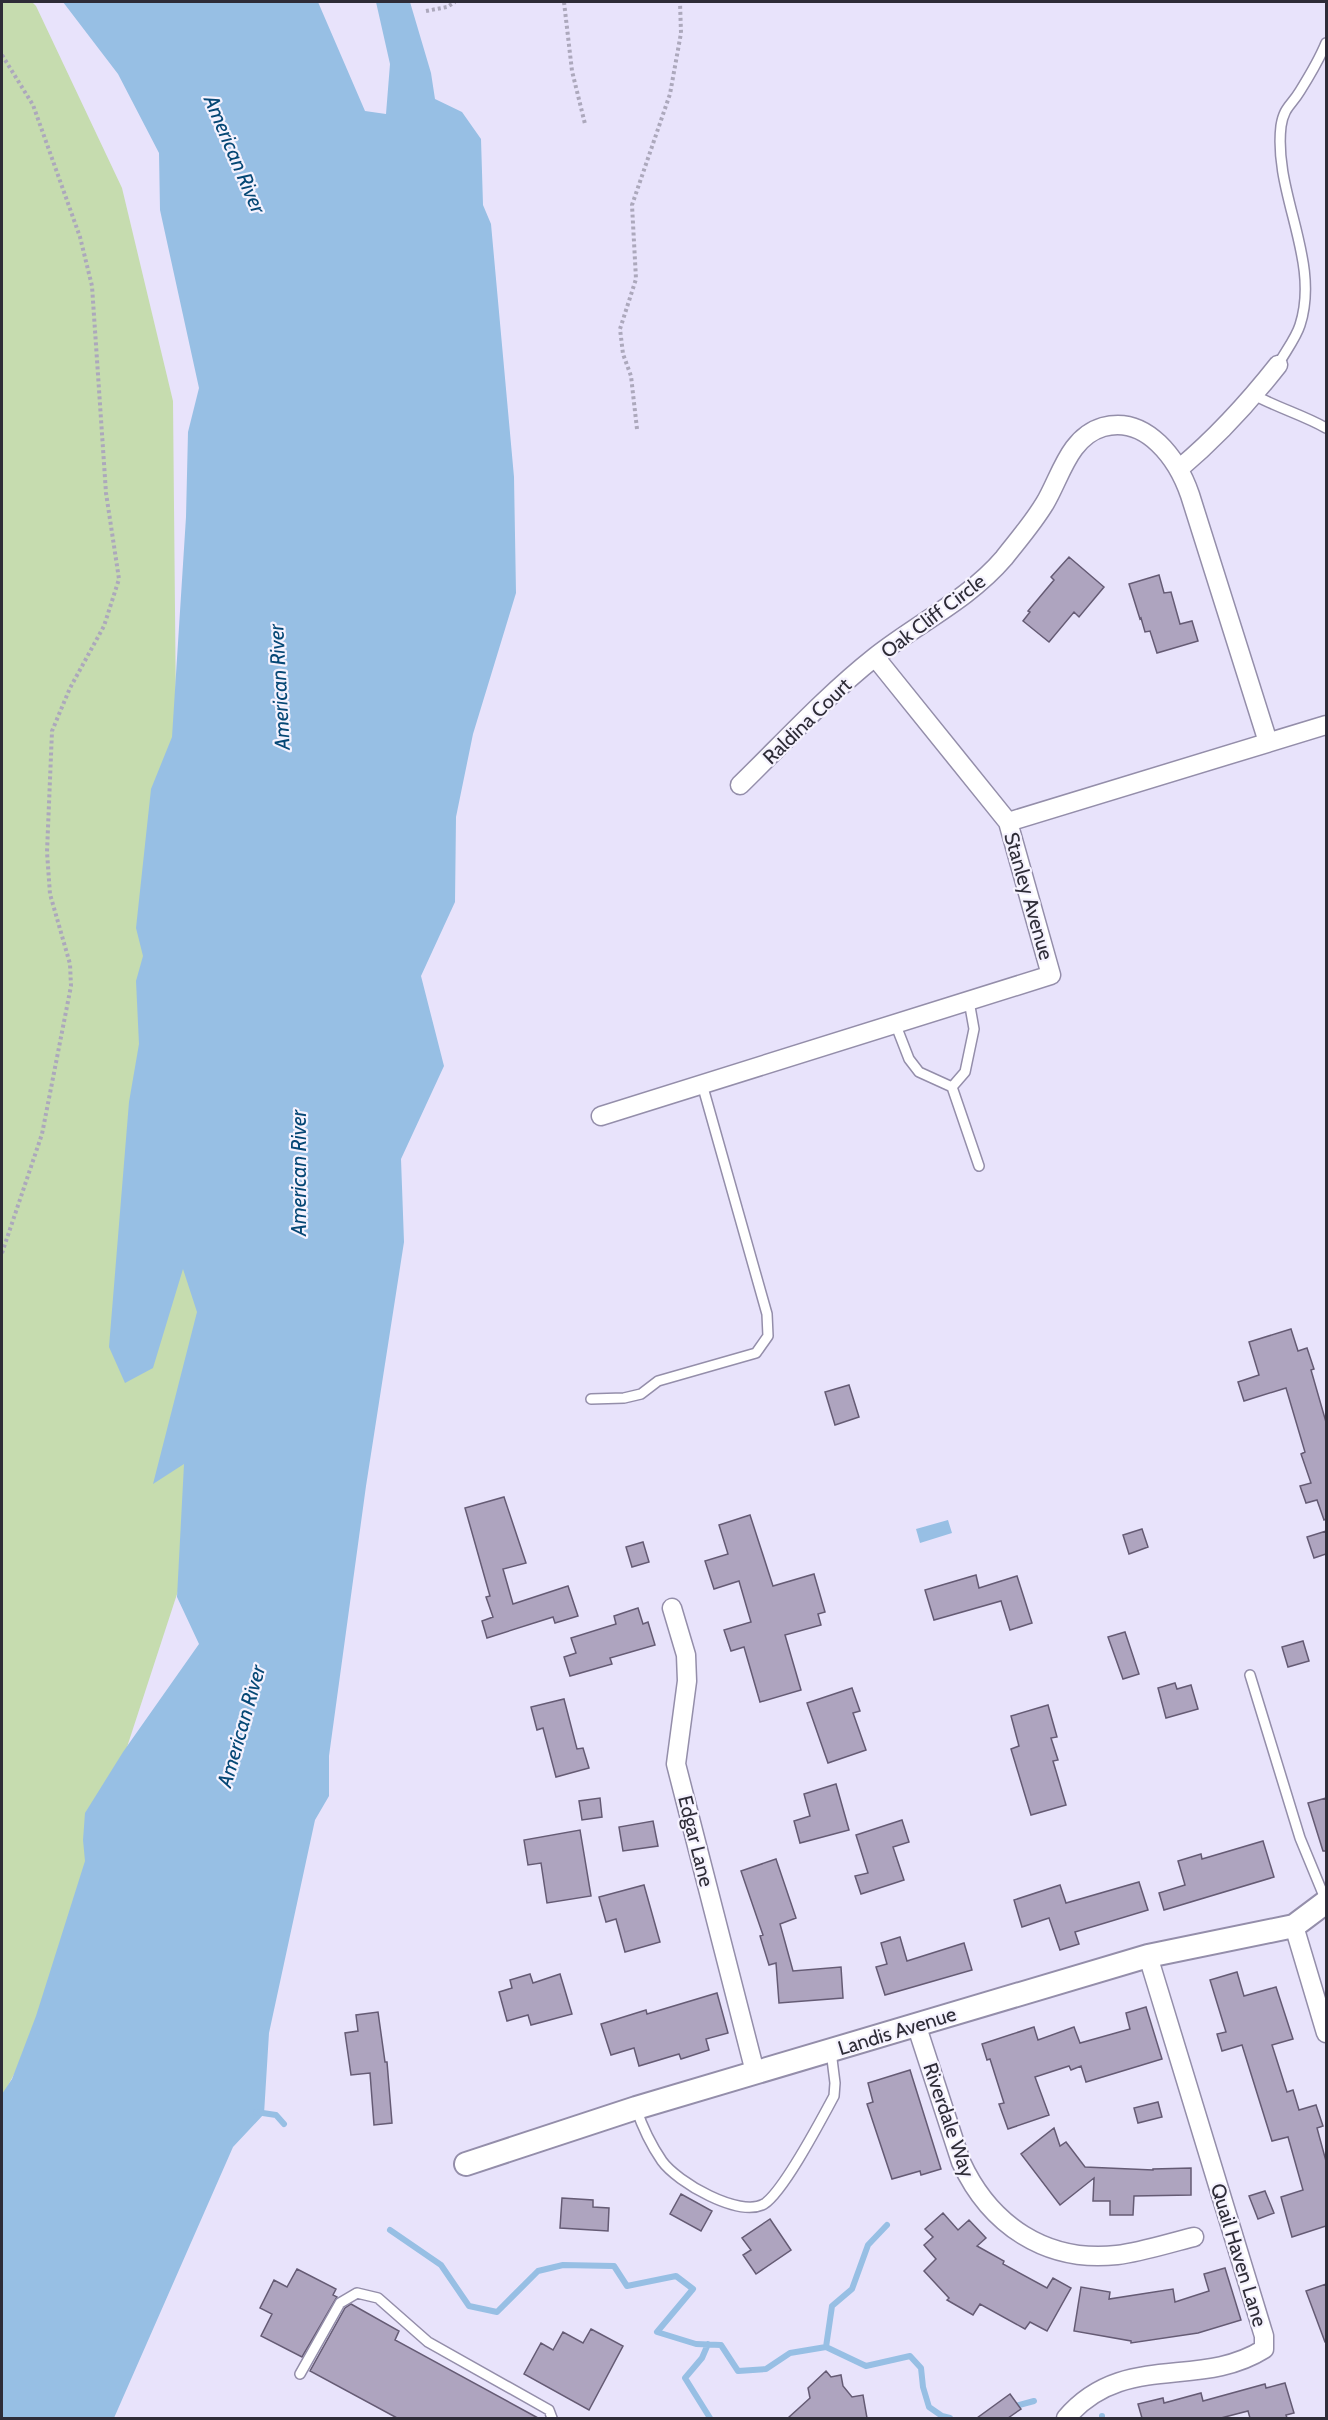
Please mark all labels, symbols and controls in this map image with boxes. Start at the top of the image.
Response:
water label: American River [199,90,272,218]
street label: Oak Cliff Circle [876,569,990,663]
water label: American River [263,622,295,752]
street label: Raldina Court [758,673,856,769]
street label: Stanley Avenue [999,829,1059,963]
water label: American River [286,1108,311,1237]
water label: American River [211,1661,271,1791]
street label: Edgar Lane [673,1793,719,1889]
street label: Landis Avenue [835,2002,959,2060]
street label: Riverdale Way [918,2060,980,2180]
street label: Quail Haven Lane [1206,2180,1272,2330]

